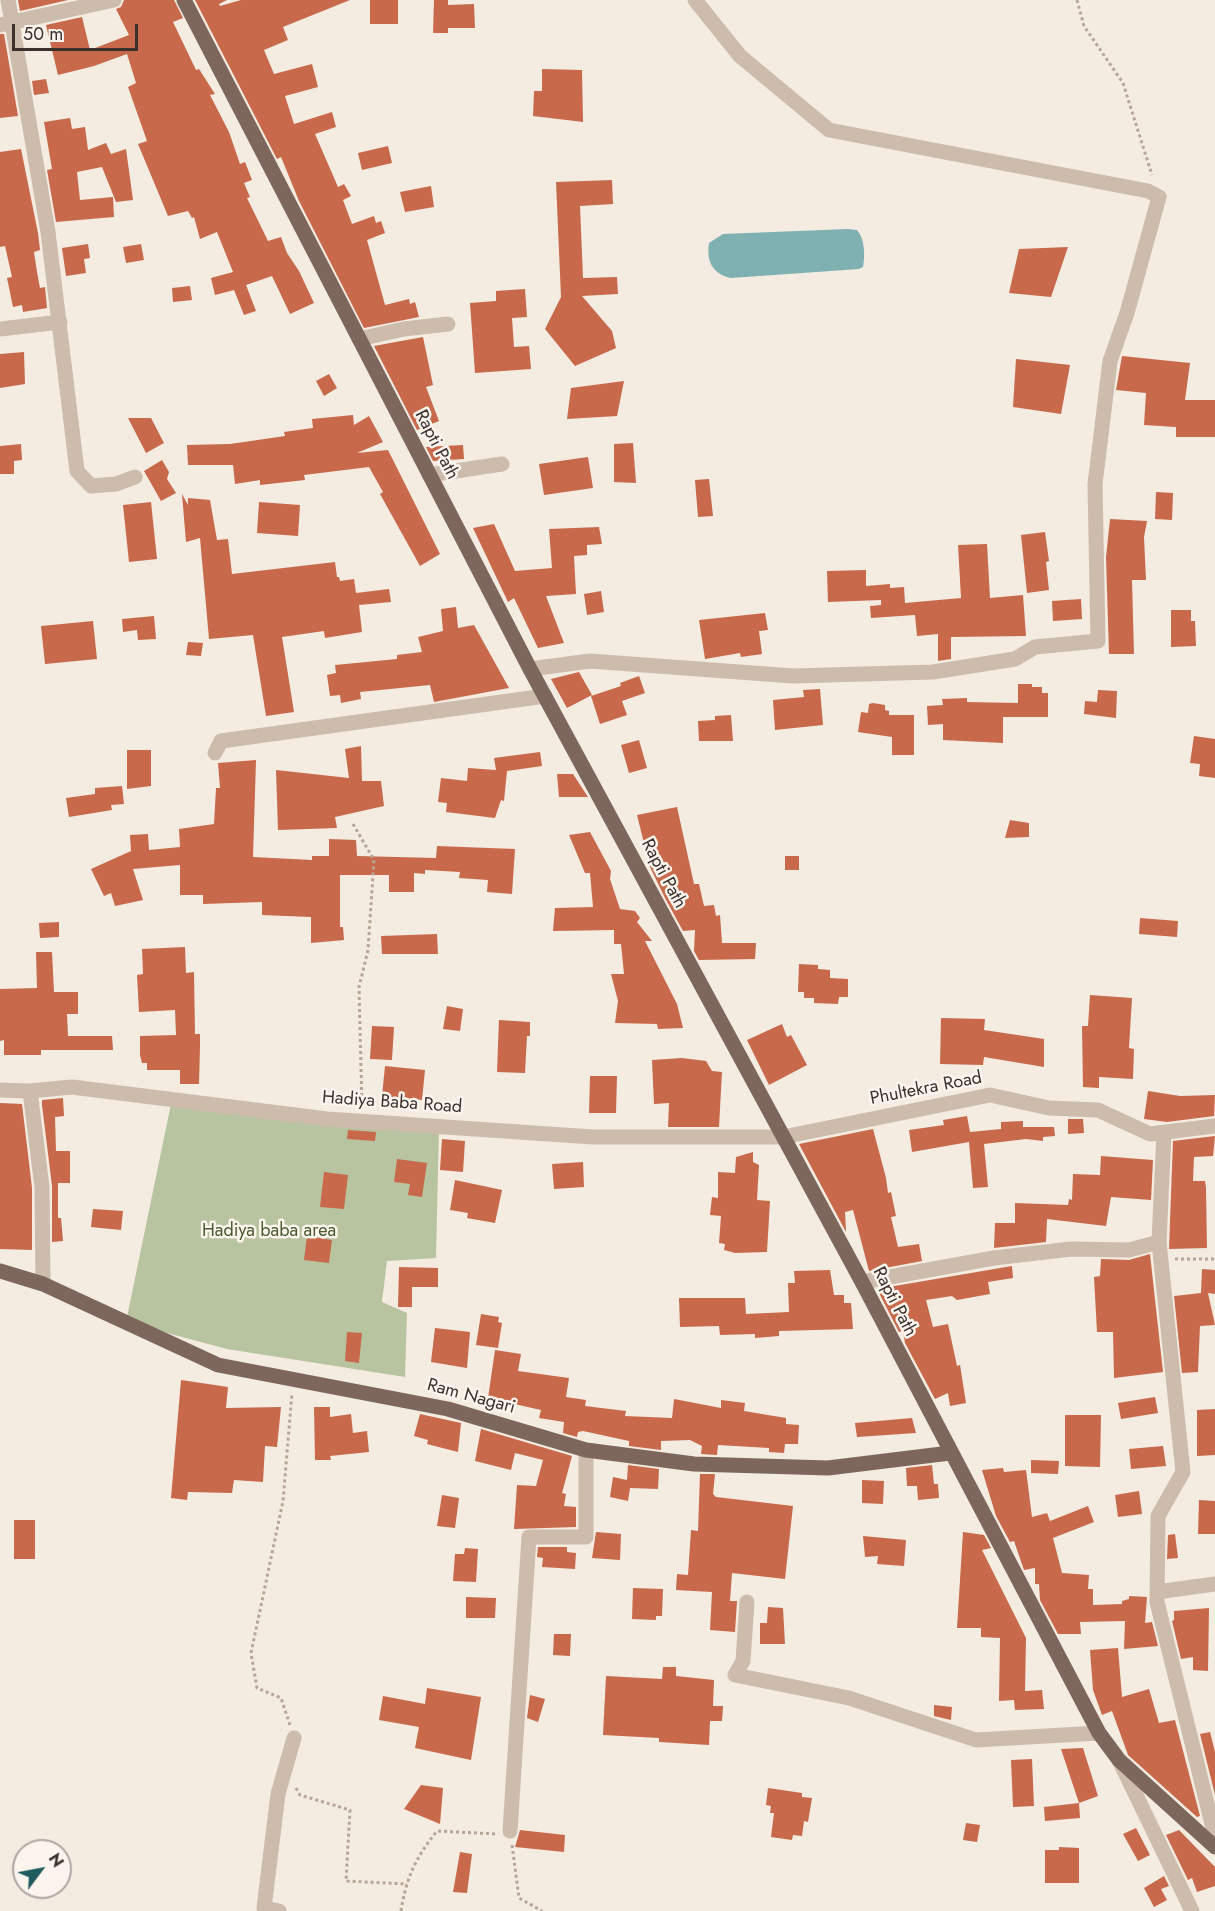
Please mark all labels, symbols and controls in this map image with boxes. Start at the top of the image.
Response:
scale bar [15,12,141,50]
text: 50 m [23,21,63,47]
street label: Rapti Path [409,407,463,483]
street label: Rapti Path [636,836,690,912]
street label: Phultekra Road [868,1068,984,1110]
street label: Hadiya Baba Road [321,1087,463,1119]
park label: Hadiya baba area [202,1221,336,1243]
street label: Rapti Path [867,1264,921,1340]
street label: Ram Nagari [424,1375,518,1419]
north arrow [12,1839,72,1899]
text: N [43,1849,69,1872]

